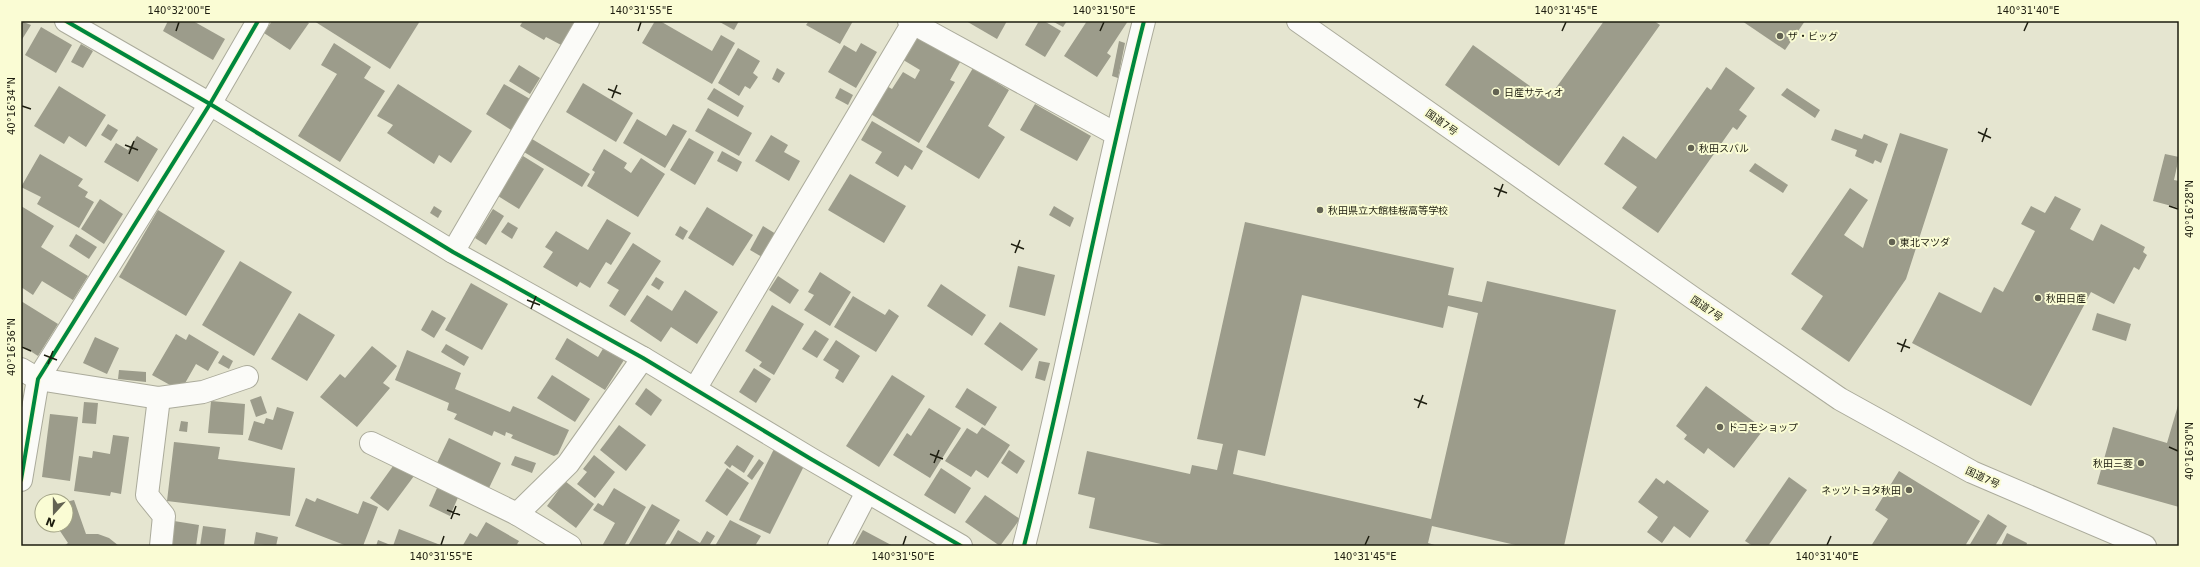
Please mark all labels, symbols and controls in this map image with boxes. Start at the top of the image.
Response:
text: 140°32'00"E [147,5,211,16]
text: 140°31'55"E [609,5,673,16]
text: 140°31'50"E [1072,5,1136,16]
text: 140°31'45"E [1534,5,1598,16]
text: 140°31'40"E [1996,5,2060,16]
marker: ザ・ビッグ [1775,31,1785,41]
place label: ザ・ビッグ [1788,31,1838,42]
text: 40°16'34"N [6,77,17,135]
marker: 日産サティオ [1491,87,1501,97]
place label: 日産サティオ [1504,87,1563,98]
street label: 国道7号 [1424,107,1460,137]
marker: 秋田スバル [1686,143,1696,153]
place label: 秋田スバル [1699,143,1749,154]
text: 40°16'28"N [2184,180,2195,238]
marker: 秋田県立大館桂桜高等学校 [1315,205,1325,215]
place label: 秋田県立大館桂桜高等学校 [1328,205,1448,216]
marker: 東北マツダ [1887,237,1897,247]
place label: 東北マツダ [1900,237,1950,248]
marker: 秋田日産 [2033,293,2043,303]
place label: 秋田日産 [2046,293,2086,304]
street label: 国道7号 [1689,294,1725,323]
text: 40°16'36"N [6,318,17,376]
marker: ドコモショップ [1715,422,1725,432]
place label: ドコモショップ [1728,422,1798,433]
text: 40°16'30"N [2184,422,2195,480]
place label: 秋田三菱 [2093,458,2133,469]
marker: 秋田三菱 [2136,458,2146,468]
street label: 国道7号 [1964,465,2002,490]
place label: ネッツトヨタ秋田 [1821,485,1901,496]
marker: ネッツトヨタ秋田 [1904,485,1914,495]
north arrow [34,493,74,533]
text: N [44,514,57,530]
text: 140°31'55"E [409,551,473,562]
text: 140°31'50"E [871,551,935,562]
text: 140°31'45"E [1333,551,1397,562]
text: 140°31'40"E [1795,551,1859,562]

